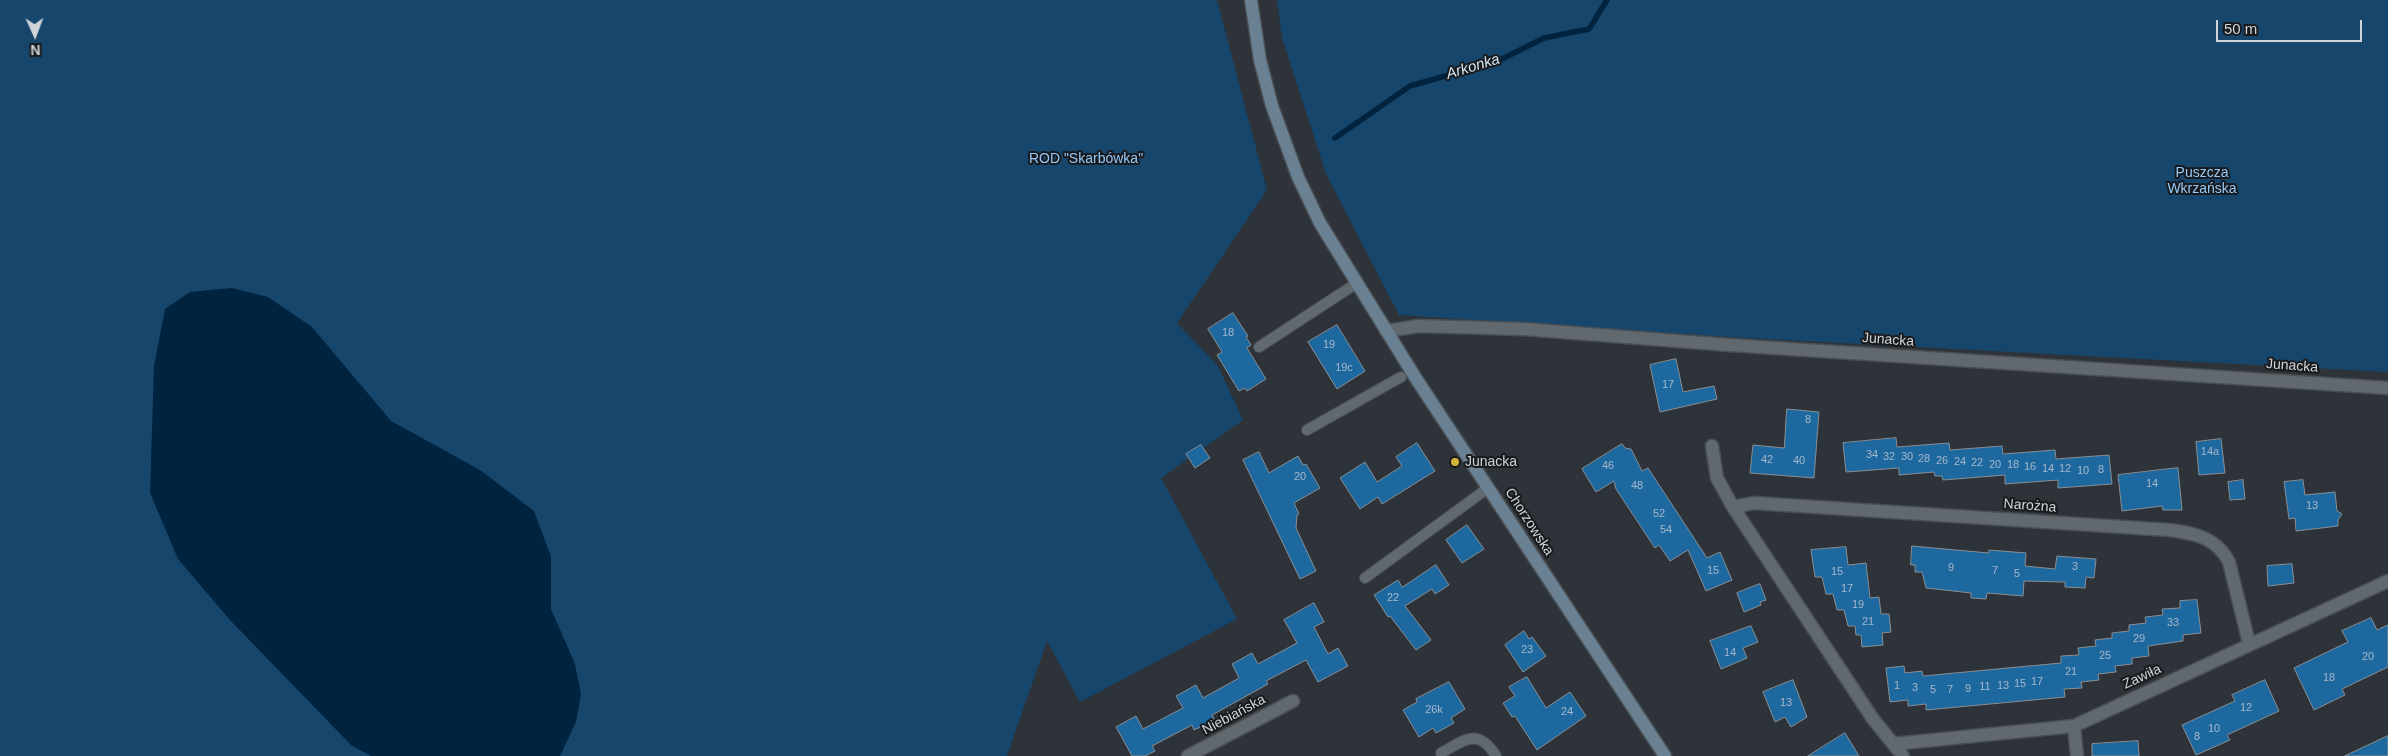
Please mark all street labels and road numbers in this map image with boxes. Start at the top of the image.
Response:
street label: Junacka [1861,330,1915,350]
street label: Junacka [2265,356,2319,376]
street label: Chorzowska [1501,485,1557,559]
street label: Narożna [2003,496,2057,516]
street label: Zawiła [2120,661,2164,693]
street label: Niebiańska [1199,691,1269,739]

